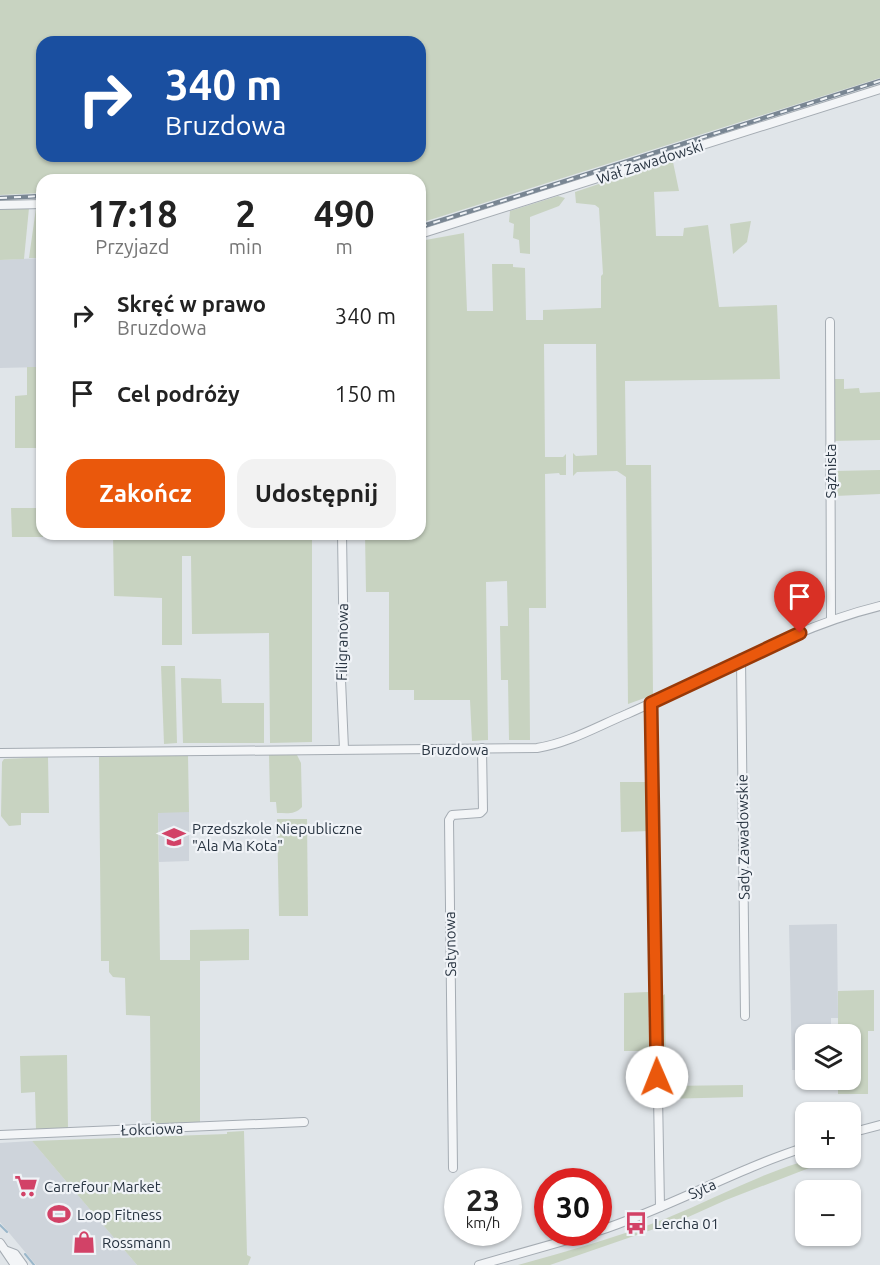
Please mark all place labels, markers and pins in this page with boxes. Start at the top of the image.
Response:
pin [774,571,825,633]
place label: Przedszkole Niepubliczne "Ala Ma Kota" [192,820,363,854]
school or university icon: Przedszkole Niepubliczne "Ala Ma Kota" [161,824,187,850]
supermarket icon: Carrefour Market [13,1173,39,1199]
place label: Carrefour Market [44,1178,161,1195]
sports icon: Loop Fitness [46,1201,72,1227]
place label: Loop Fitness [77,1206,162,1223]
bus stop icon: Lercha 01 [623,1210,649,1236]
place label: Lercha 01 [654,1215,719,1232]
shop icon: Rossmann [71,1229,97,1255]
place label: Rossmann [102,1234,171,1251]

